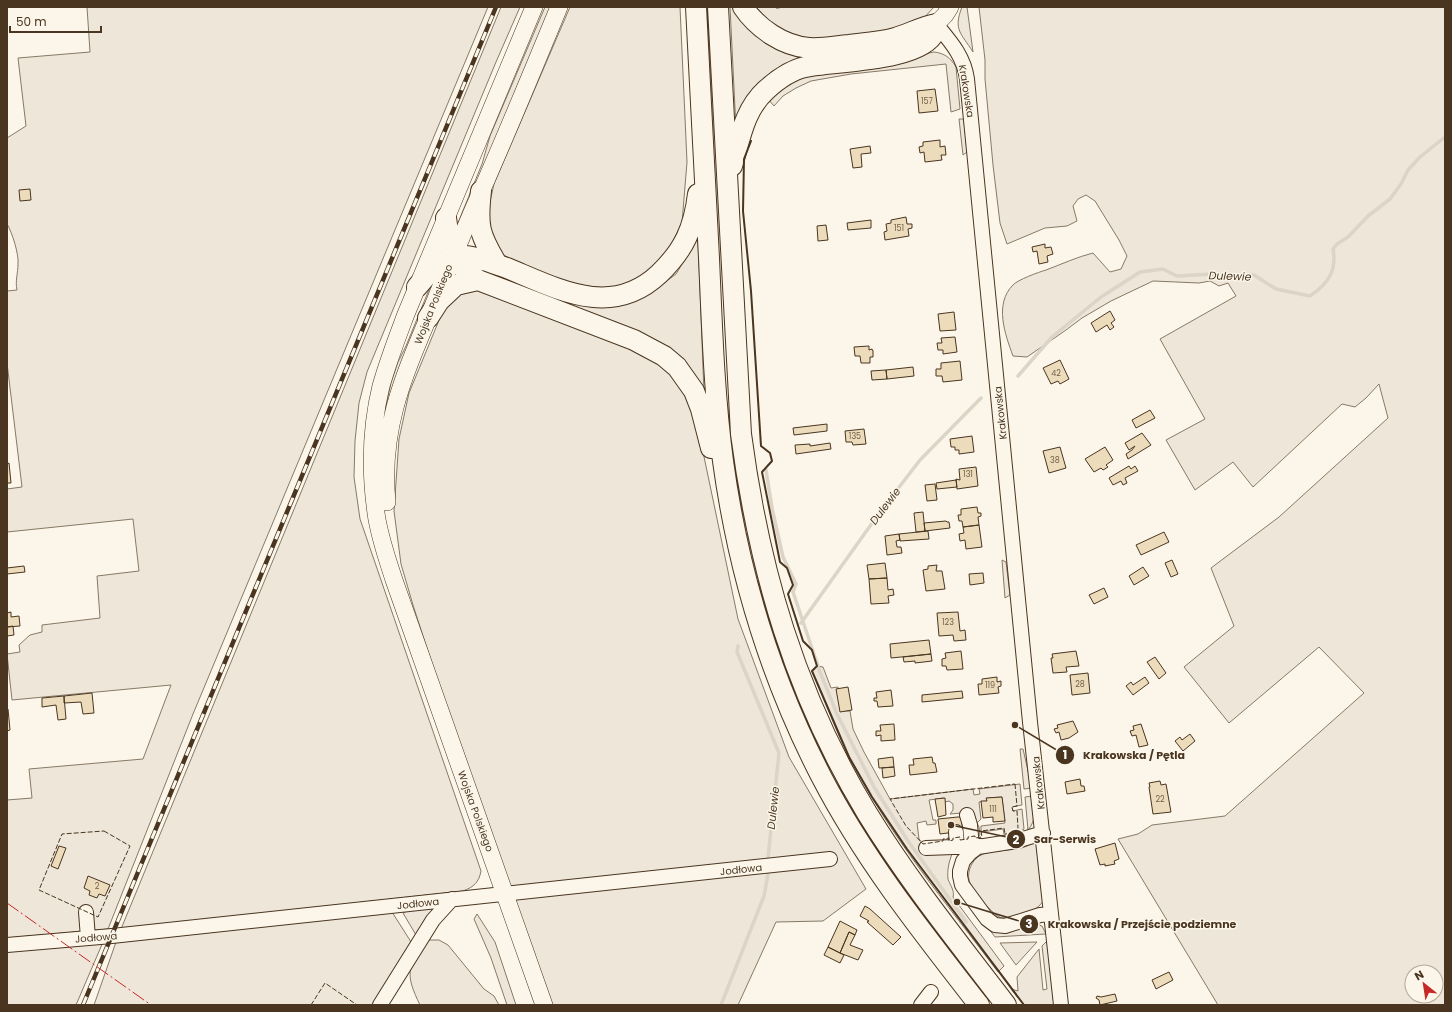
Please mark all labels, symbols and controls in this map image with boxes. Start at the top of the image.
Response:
scale bar [10,8,101,34]
text: 50 m [16,13,47,30]
street label: Krakowska [955,64,978,119]
house number: 157 [921,96,934,107]
house number: 151 [894,223,904,234]
street label: Wojska Polskiego [411,262,456,347]
water label: Dulewie [1208,267,1252,285]
house number: 42 [1051,368,1061,379]
street label: Krakowska [990,386,1011,440]
house number: 135 [849,431,861,442]
house number: 38 [1050,455,1060,466]
house number: 131 [963,469,973,480]
water label: Dulewie [866,484,904,528]
house number: 123 [942,617,954,628]
house number: 28 [1075,679,1085,690]
house number: 119 [985,680,995,691]
callout: Krakowska / Pętla [1055,743,1193,766]
text: 1 [1063,746,1067,763]
text: Krakowska / Pętla [1083,747,1185,763]
street label: Krakowska [1028,756,1049,810]
street label: Wojska Polskiego [454,769,497,854]
water label: Dulewie [763,786,783,830]
house number: 22 [1155,794,1165,805]
house number: 111 [989,804,997,815]
callout: Sar-Serwis [1006,828,1104,851]
text: 2 [1013,831,1020,848]
text: Sar-Serwis [1034,831,1096,847]
street label: Jodłowa [719,860,763,879]
house number: 2 [95,881,100,892]
street label: Jodłowa [396,894,440,913]
callout: Krakowska / Przejście podziemne [1019,913,1244,936]
text: 3 [1025,915,1033,932]
text: Krakowska / Przejście podziemne [1048,916,1237,932]
street label: Jodłowa [74,928,118,947]
north arrow [1404,964,1444,1004]
text: N [1411,966,1427,984]

